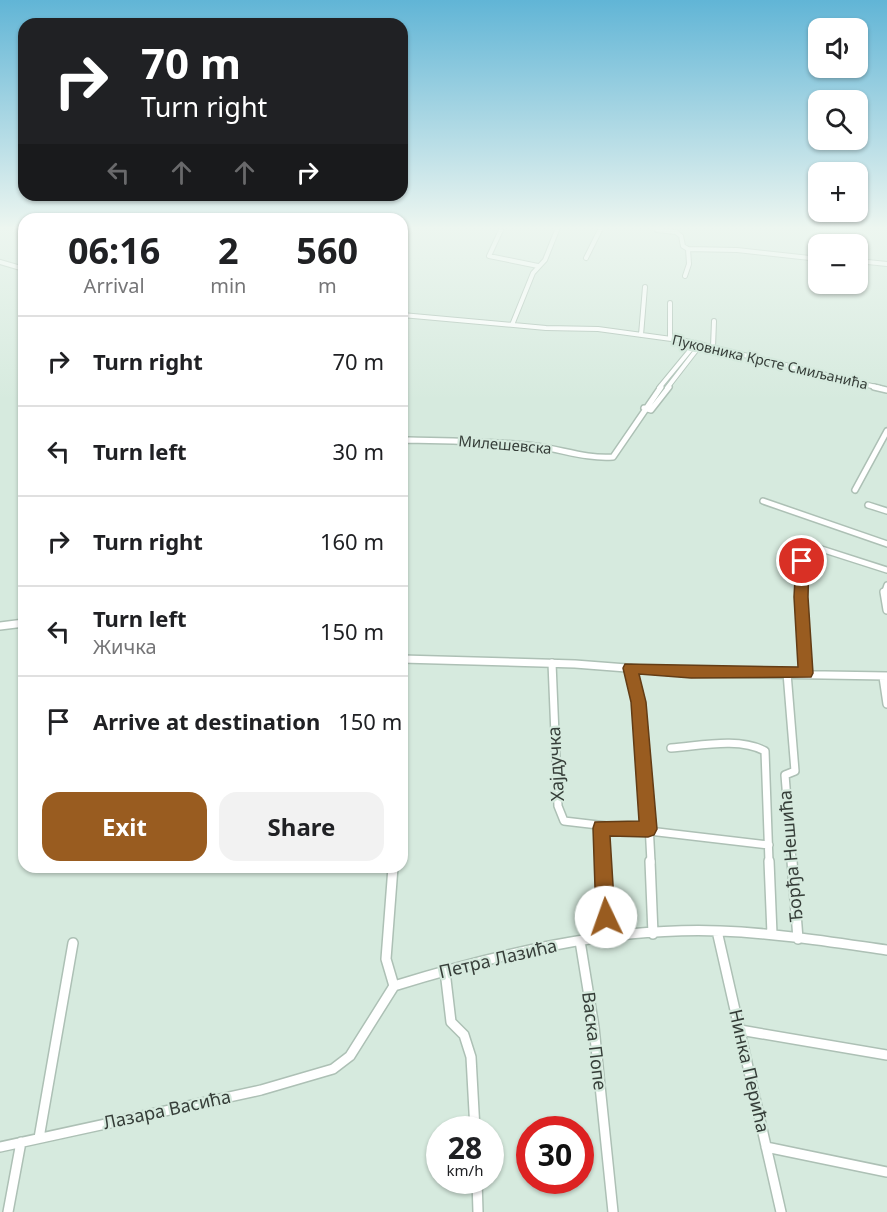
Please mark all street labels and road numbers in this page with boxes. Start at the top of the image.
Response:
street label: Пуковника Крсте Смиљанића [670,330,870,393]
street label: Милешевска [458,430,553,458]
street label: Хајдучка [541,726,569,802]
street label: Ђорђа Нешића [772,789,808,923]
street label: Петра Лазића [436,933,559,983]
street label: Васка Попе [577,990,613,1092]
street label: Нинка Перића [724,1007,776,1135]
street label: Лазара Васића [101,1084,233,1134]

